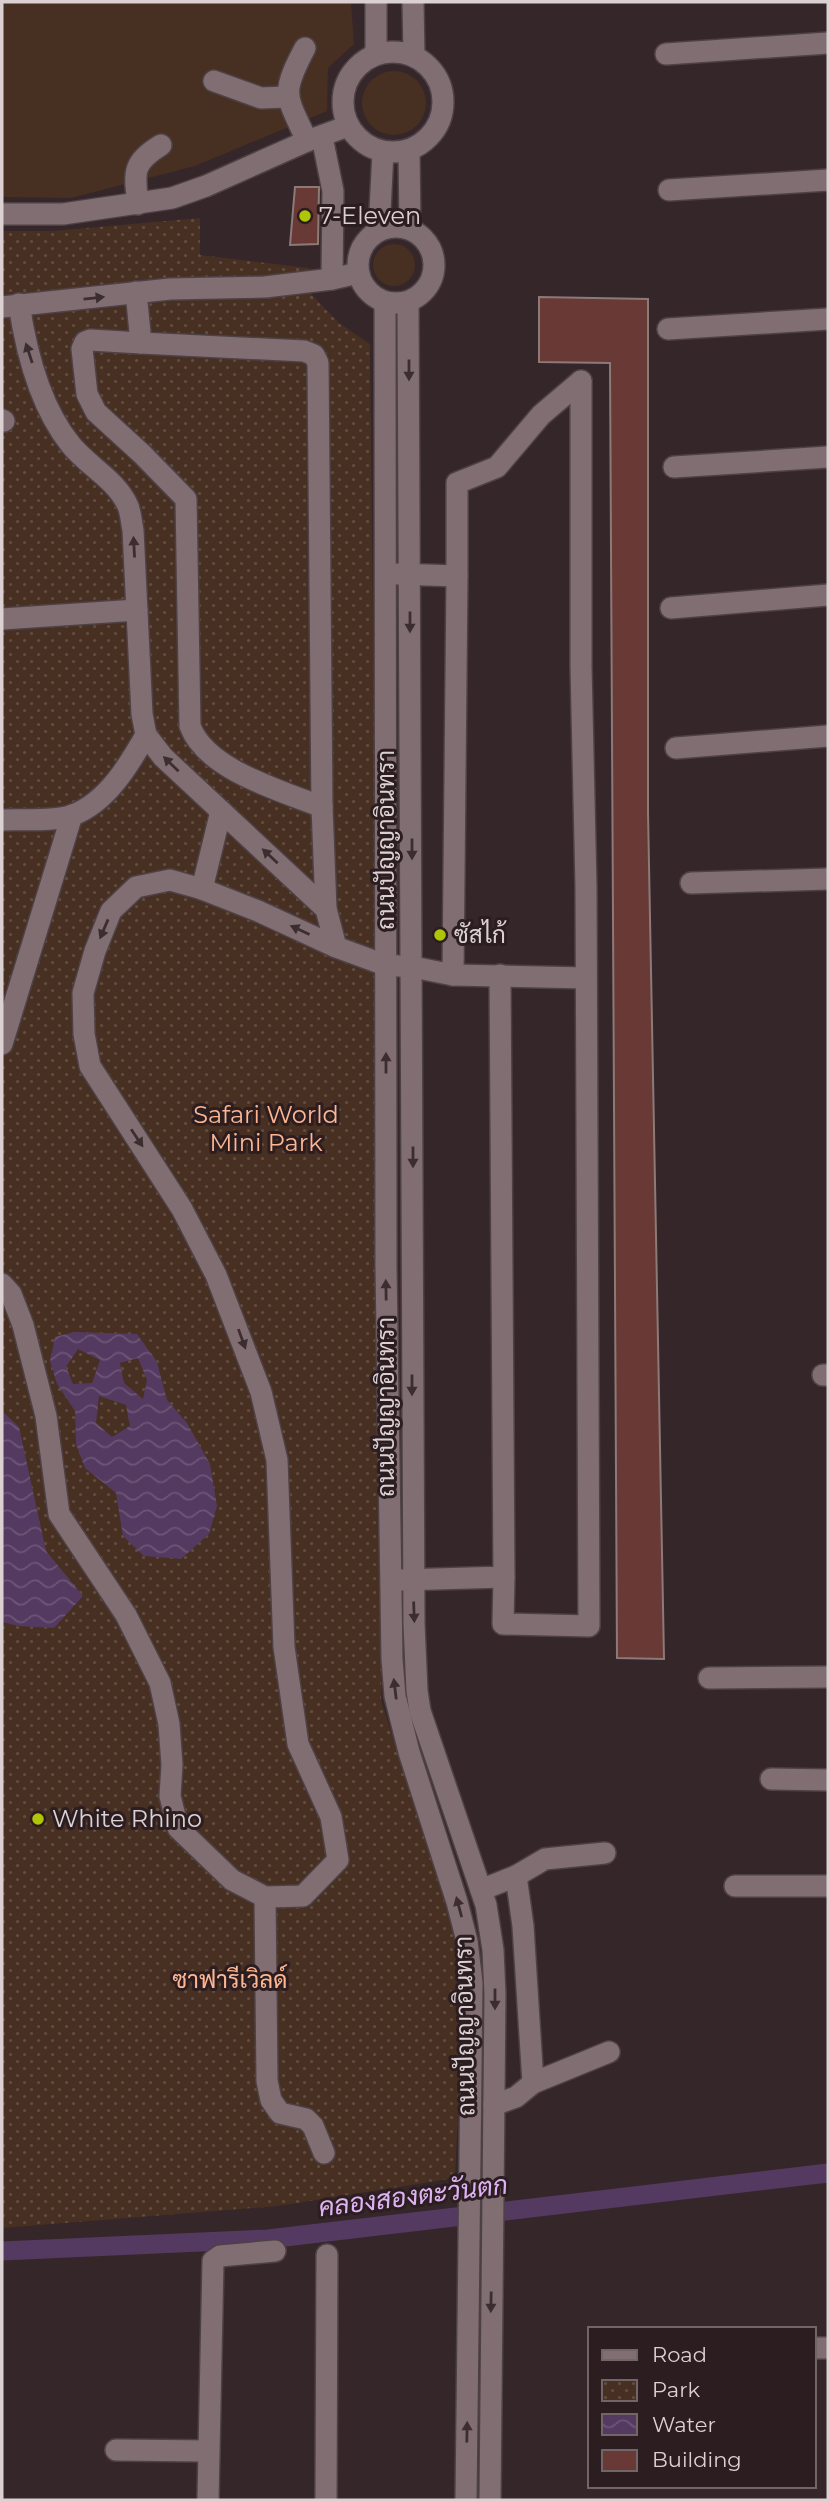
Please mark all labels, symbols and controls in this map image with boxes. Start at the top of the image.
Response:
place label: 7-Eleven [319,201,421,230]
marker: 7-Eleven [297,208,313,224]
one-way arrow [83,292,105,303]
one-way arrow [23,342,34,363]
one-way arrow [403,359,415,381]
one-way arrow [128,535,139,557]
one-way arrow [405,611,416,633]
street label: ถนนปัญญาอินทรา [371,750,400,930]
one-way arrow [163,757,180,773]
one-way arrow [406,838,418,860]
one-way arrow [262,848,279,864]
one-way arrow [98,918,109,939]
place label: ซัสไก้ [454,919,507,949]
one-way arrow [289,924,310,935]
marker: ซัสไก้ [432,927,448,943]
one-way arrow [380,1051,392,1073]
park label: Safari World Mini Park [193,1100,339,1157]
one-way arrow [130,1129,144,1147]
one-way arrow [407,1147,419,1169]
one-way arrow [380,1279,392,1301]
street label: ถนนปัญญาอินทรา [371,1317,400,1497]
one-way arrow [237,1329,248,1350]
one-way arrow [406,1374,418,1396]
one-way arrow [408,1601,419,1623]
one-way arrow [389,1678,400,1700]
place label: White Rhino [52,1804,202,1833]
marker: White Rhino [30,1811,46,1827]
one-way arrow [453,1896,463,1917]
street label: ถนนปัญญาอินทรา [448,1936,481,2116]
park label: ซาฟารีเวิลด์ [173,1964,287,1994]
one-way arrow [489,1989,501,2011]
water label: คลองสองตะวันตก [317,2169,509,2223]
one-way arrow [485,2291,497,2313]
legend [588,2327,816,2488]
text: Road [652,2342,707,2367]
text: Park [652,2377,700,2402]
text: Water [652,2412,716,2437]
one-way arrow [461,2421,473,2443]
text: Building [652,2447,742,2472]

